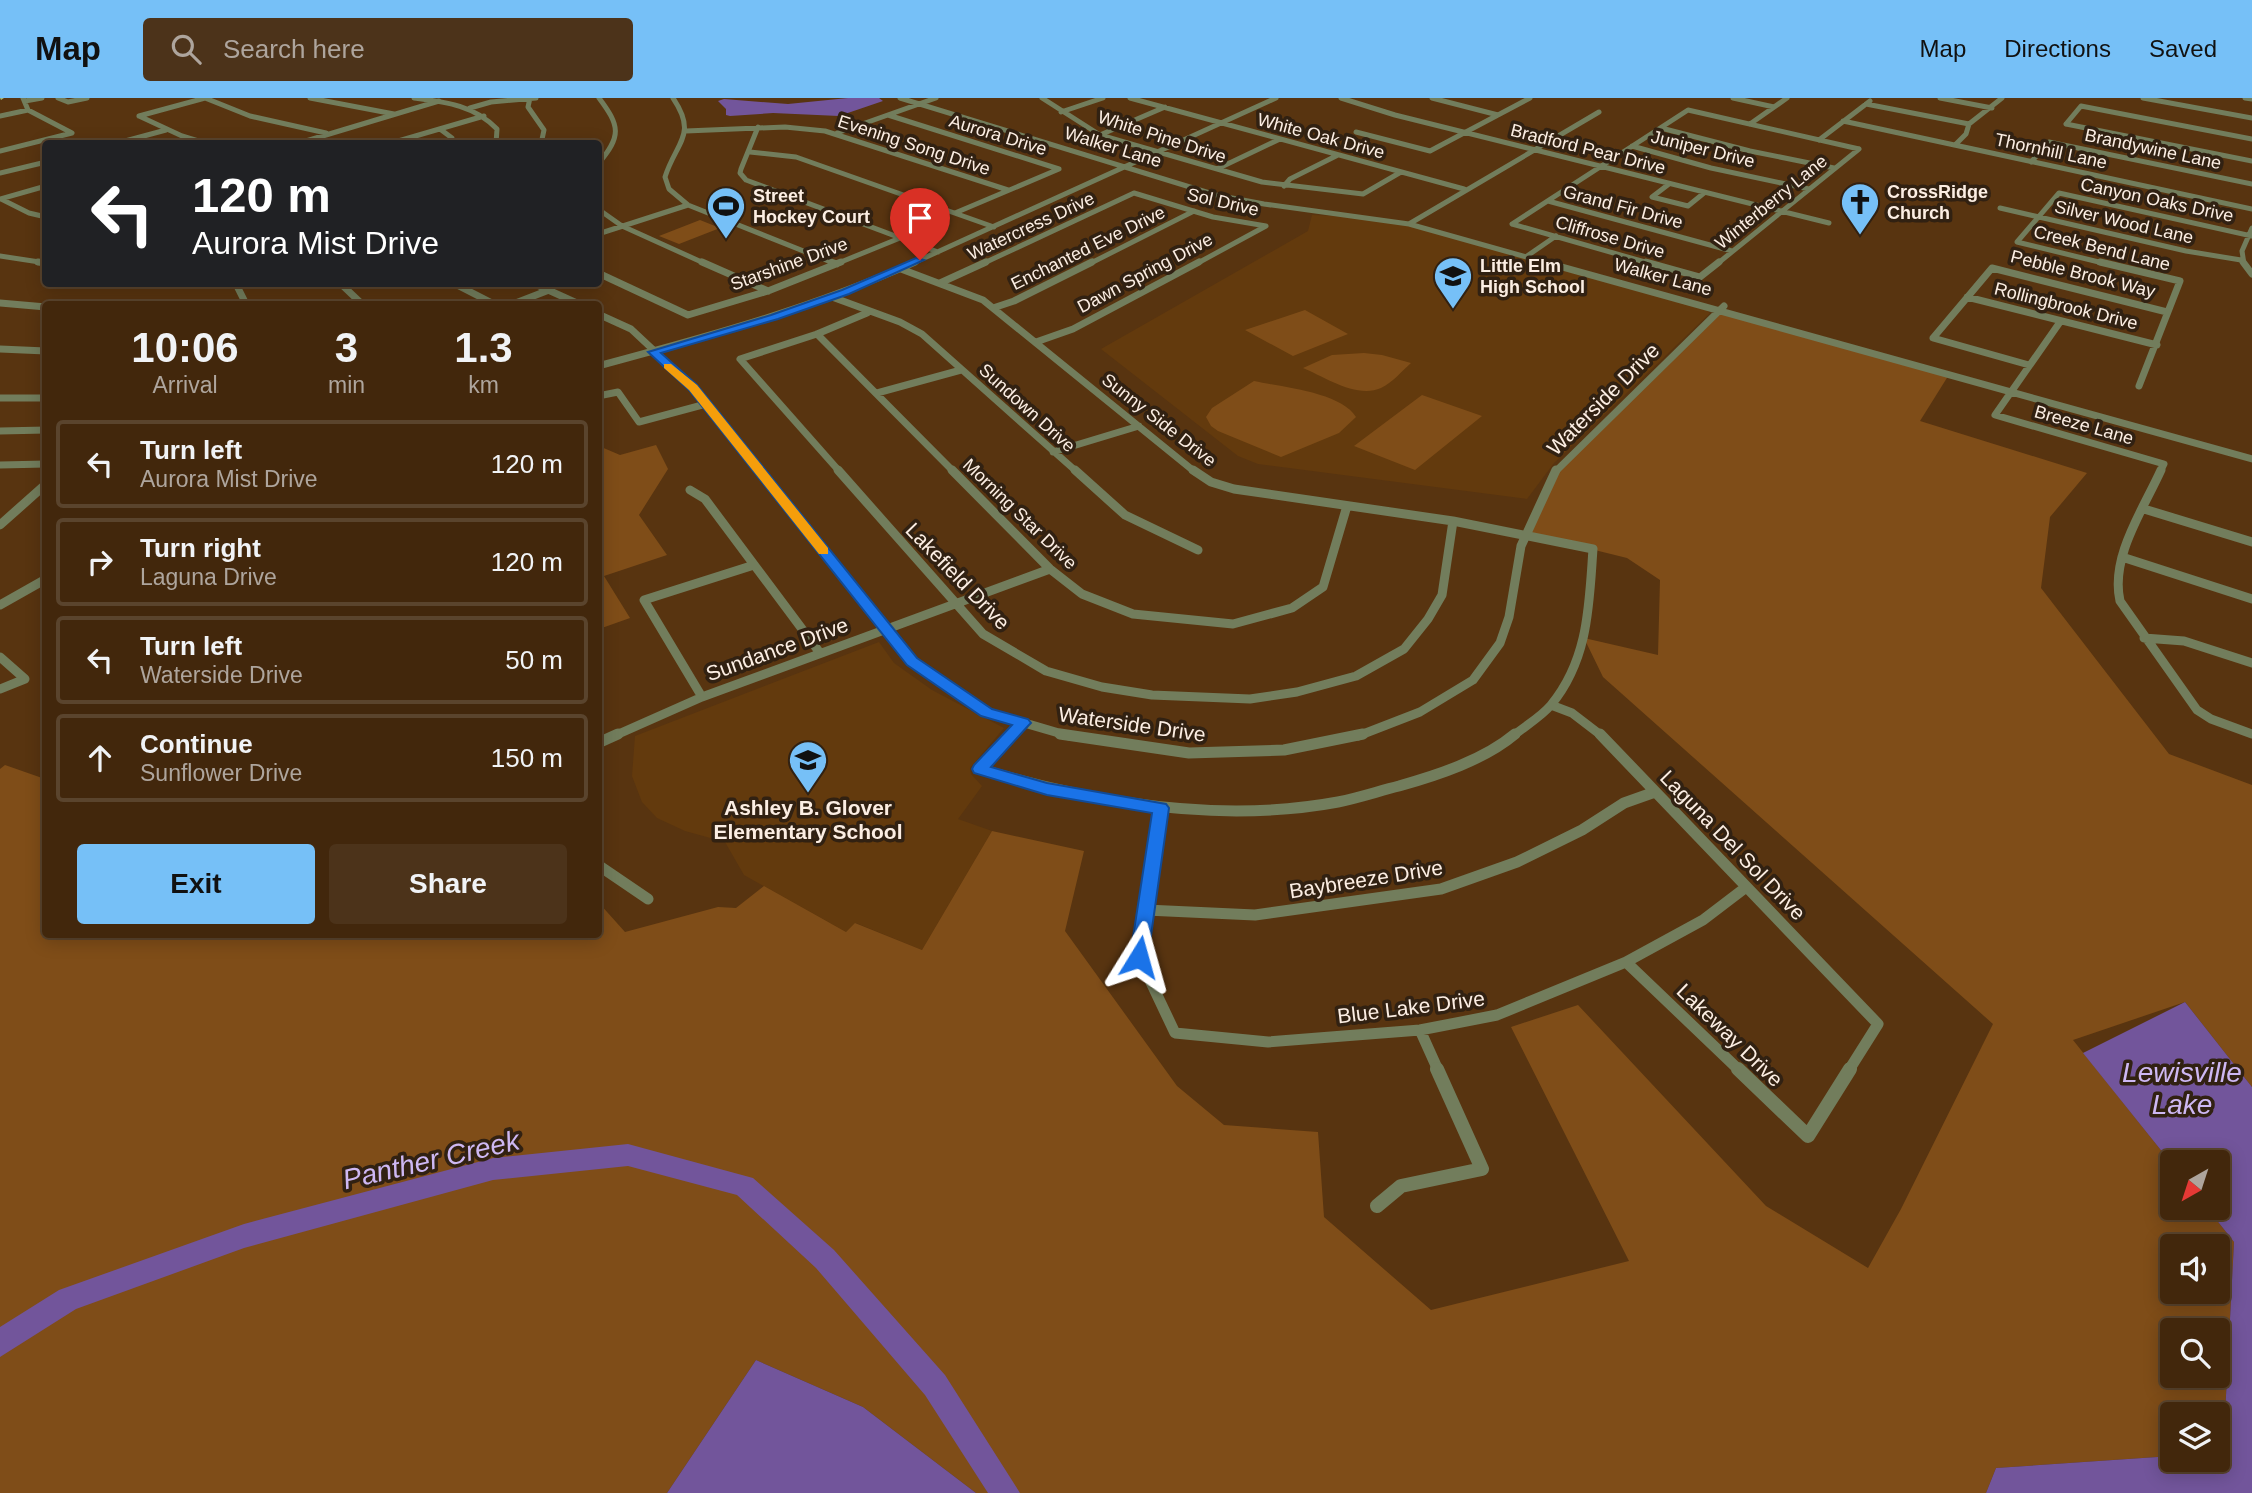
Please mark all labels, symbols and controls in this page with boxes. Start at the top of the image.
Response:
search box [143,18,633,81]
text: Map [35,30,101,67]
icon: search [167,30,205,68]
text: Search here [223,34,365,64]
text: Map [1920,35,1966,62]
text: Directions [2004,35,2111,62]
text: Saved [2149,35,2217,62]
street label: White Pine Drive [1095,107,1229,167]
street label: White Oak Drive [1255,109,1387,163]
street label: Evening Song Drive [835,111,993,179]
street label: Aurora Drive [947,111,1049,159]
street label: Bradford Pear Drive [1508,120,1668,178]
street label: Walker Lane [1062,123,1164,171]
street label: Brandywine Lane [2083,125,2223,173]
street label: Juniper Drive [1649,126,1757,172]
street label: Thornhill Lane [1993,129,2109,173]
street label: Winterberry Lane [1711,151,1831,253]
icon: left [77,168,168,259]
text: 120 m [192,168,331,222]
street label: Canyon Oaks Drive [2079,174,2235,226]
street label: Grand Fir Drive [1561,181,1685,233]
church icon: CrossRidge Church [1839,181,1881,236]
place label: CrossRidge Church [1887,182,1988,223]
street label: Sol Drive [1185,184,1261,220]
sports icon: Street Hockey Court [705,185,747,240]
place label: Street Hockey Court [753,186,870,227]
pin [890,188,950,260]
street label: Watercress Drive [965,188,1097,264]
street label: Silver Wood Lane [2053,196,2195,248]
icon: arrive [901,199,939,237]
street label: Enchanted Eve Drive [1008,202,1168,294]
street label: Cliffrose Drive [1553,212,1667,262]
street label: Creek Bend Lane [2032,221,2172,275]
text: Aurora Mist Drive [192,225,439,261]
street label: Dawn Spring Drive [1074,229,1216,317]
street label: Starshine Drive [728,234,850,294]
street label: Pebble Brook Way [2009,246,2157,302]
street label: Walker Lane [1612,254,1714,300]
school or university icon: Little Elm High School [1432,255,1474,310]
place label: Little Elm High School [1480,256,1585,297]
street label: Rollingbrook Drive [1992,279,2140,333]
text: 10:06 [131,324,239,371]
text: 3 [335,324,358,371]
text: 1.3 [454,324,513,371]
street label: Waterside Drive [1542,338,1664,460]
street label: Sundown Drive [975,360,1079,456]
street label: Sunny Side Drive [1098,369,1220,471]
text: Arrival [152,372,218,398]
text: min [328,372,365,398]
text: km [468,372,499,398]
street label: Breeze Lane [2032,401,2136,449]
text: Turn left [140,435,242,465]
icon: left [81,445,119,483]
text: 120 m [491,449,563,479]
street label: Morning Star Drive [959,455,1081,573]
text: Aurora Mist Drive [140,466,318,492]
street label: Lakefield Drive [901,518,1015,634]
text: Turn right [140,533,261,563]
icon: right [81,543,119,581]
text: 120 m [491,547,563,577]
text: Laguna Drive [140,564,277,590]
street label: Sundance Drive [703,613,851,685]
text: Turn left [140,631,242,661]
icon: left [81,641,119,679]
text: 50 m [505,645,563,675]
text: Waterside Drive [140,662,303,688]
street label: Waterside Drive [1057,702,1207,746]
text: Continue [140,729,253,759]
icon: ahead [81,739,119,777]
school or university icon: Ashley B. Glover Elementary School [787,739,829,794]
text: 150 m [491,743,563,773]
text: Sunflower Drive [140,760,302,786]
street label: Laguna Del Sol Drive [1656,766,1810,924]
place label: Ashley B. Glover Elementary School [713,796,903,843]
button: Exit [77,844,315,924]
button: Share [329,844,567,924]
street label: Baybreeze Drive [1288,855,1444,903]
position arrow [1102,920,1176,994]
street label: Lakeway Drive [1672,979,1788,1091]
street label: Blue Lake Drive [1336,987,1486,1027]
water label: Lewisville Lake [2122,1057,2242,1120]
water label: Panther Creek [340,1124,524,1195]
north arrow [2160,1150,2230,1220]
map controls [2160,1150,2230,1472]
button: sound [2160,1234,2230,1304]
button: search [2160,1318,2230,1388]
button: layers [2160,1402,2230,1472]

